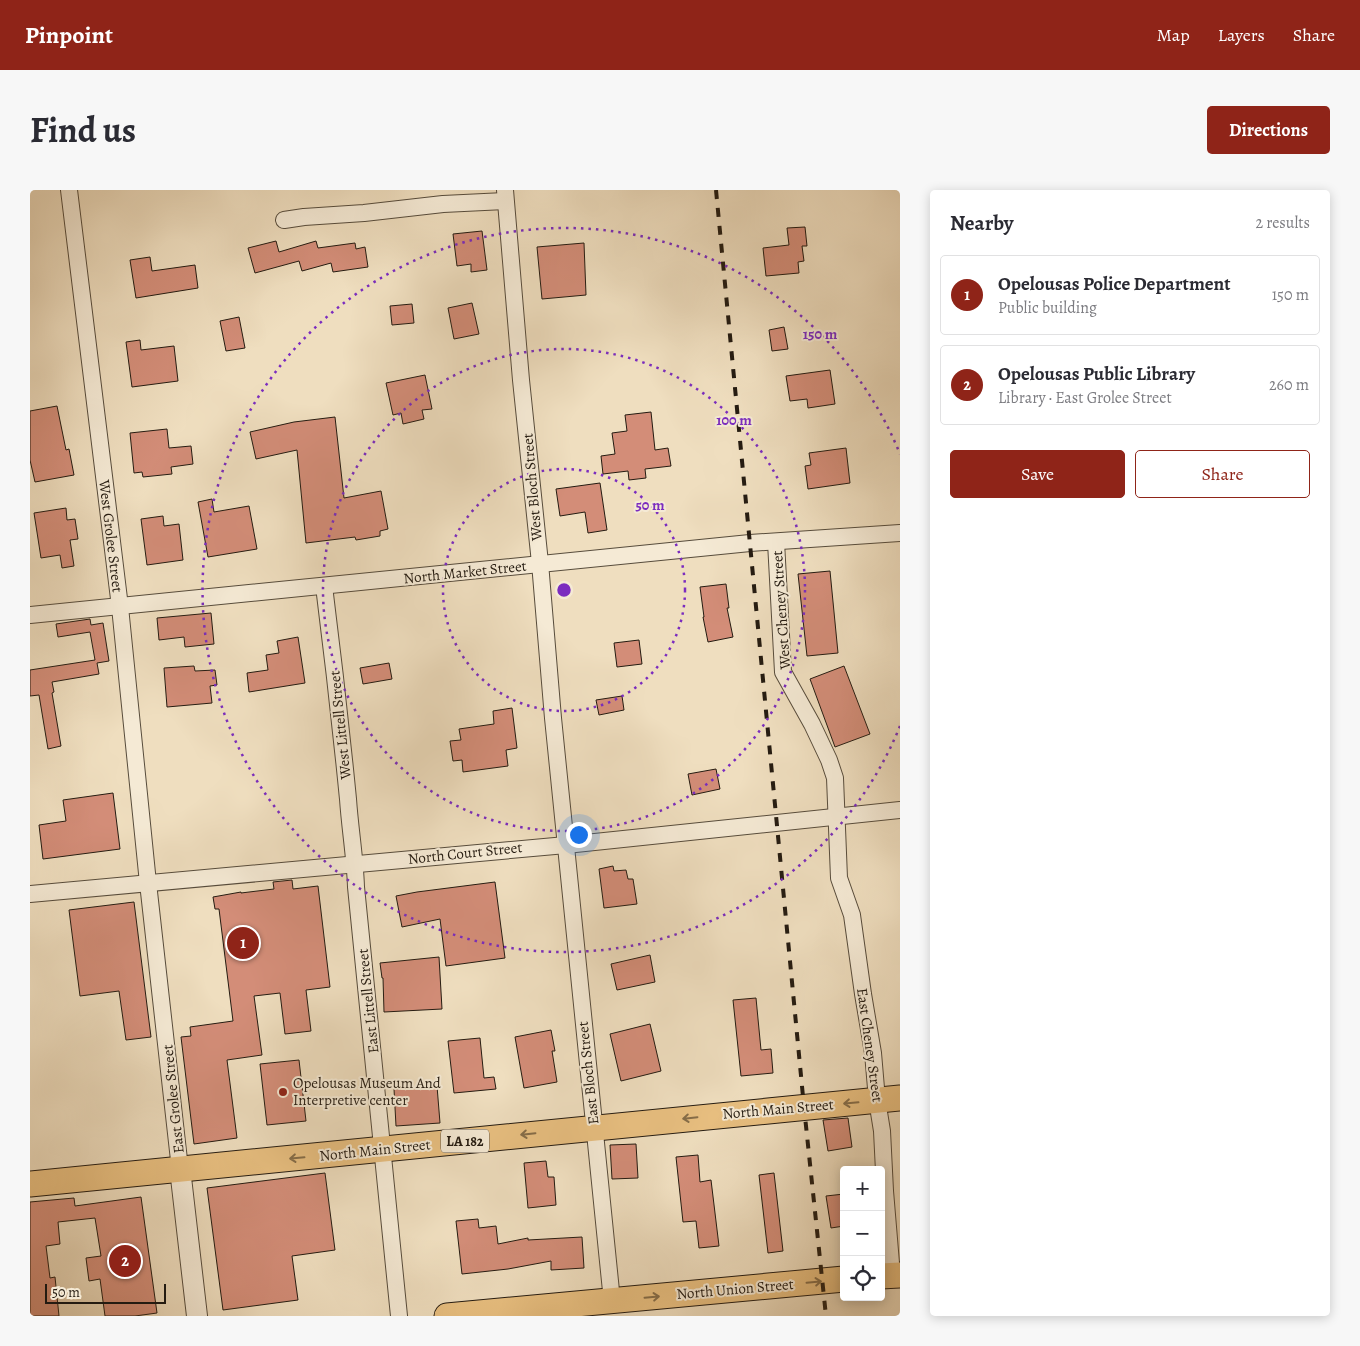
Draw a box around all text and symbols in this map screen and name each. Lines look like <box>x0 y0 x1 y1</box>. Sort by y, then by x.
text: Pinpoint <box>25 19 113 51</box>
text: Map <box>1157 23 1190 47</box>
text: Layers <box>1218 23 1265 47</box>
text: Share <box>1293 23 1335 47</box>
text: Find us <box>30 106 136 154</box>
button: Directions <box>1207 106 1330 154</box>
text: Nearby <box>950 209 1013 237</box>
text: 2 results <box>1255 212 1310 234</box>
text: Opelousas Police Department <box>998 271 1231 297</box>
text: 1 <box>964 284 970 306</box>
text: 150 m <box>1272 284 1309 306</box>
text: Public building <box>998 297 1097 319</box>
text: 150 m <box>803 324 838 344</box>
text: Opelousas Public Library <box>998 361 1195 387</box>
text: 2 <box>963 374 971 396</box>
text: 260 m <box>1269 374 1309 396</box>
text: Library · East Grolee Street <box>998 387 1172 409</box>
text: 100 m <box>716 410 752 430</box>
street label: West Bloch Street <box>517 432 547 543</box>
button: Save <box>950 450 1125 498</box>
button: Share <box>1135 450 1310 498</box>
street label: West Grolee Street <box>94 478 128 593</box>
text: 50 m <box>635 495 665 515</box>
street label: West Cheney Street <box>767 550 795 671</box>
street label: North Market Street <box>402 556 528 588</box>
centre of rings <box>555 581 573 599</box>
street label: West Littell Street <box>324 670 356 781</box>
your location <box>566 822 592 848</box>
street label: North Court Street <box>407 837 523 869</box>
pin: 1 <box>227 924 259 962</box>
street label: East Littell Street <box>353 948 383 1054</box>
street label: East Cheney Street <box>852 987 888 1103</box>
street label: East Bloch Street <box>573 1020 603 1126</box>
street label: East Grolee Street <box>157 1044 189 1154</box>
place label: Opelousas Museum And Interpretive center <box>293 1073 442 1110</box>
marker: Opelousas Museum And Interpretive center <box>277 1086 289 1098</box>
street label: North Main Street <box>722 1094 834 1124</box>
one-way arrow <box>844 1098 860 1107</box>
one-way arrow <box>682 1113 698 1123</box>
road number: LA 182 <box>441 1129 489 1152</box>
one-way arrow <box>520 1129 536 1139</box>
street label: North Main Street <box>319 1134 432 1166</box>
one-way arrow <box>289 1153 305 1163</box>
map controls <box>840 1166 885 1301</box>
button: + <box>840 1166 885 1211</box>
button: − <box>840 1211 885 1256</box>
pin: 2 <box>109 1242 141 1280</box>
button: locate <box>840 1256 885 1301</box>
street label: North Union Street <box>676 1274 794 1304</box>
one-way arrow <box>806 1277 822 1287</box>
scale bar <box>45 1281 166 1304</box>
text: 50 m <box>52 1283 80 1302</box>
one-way arrow <box>644 1292 660 1302</box>

